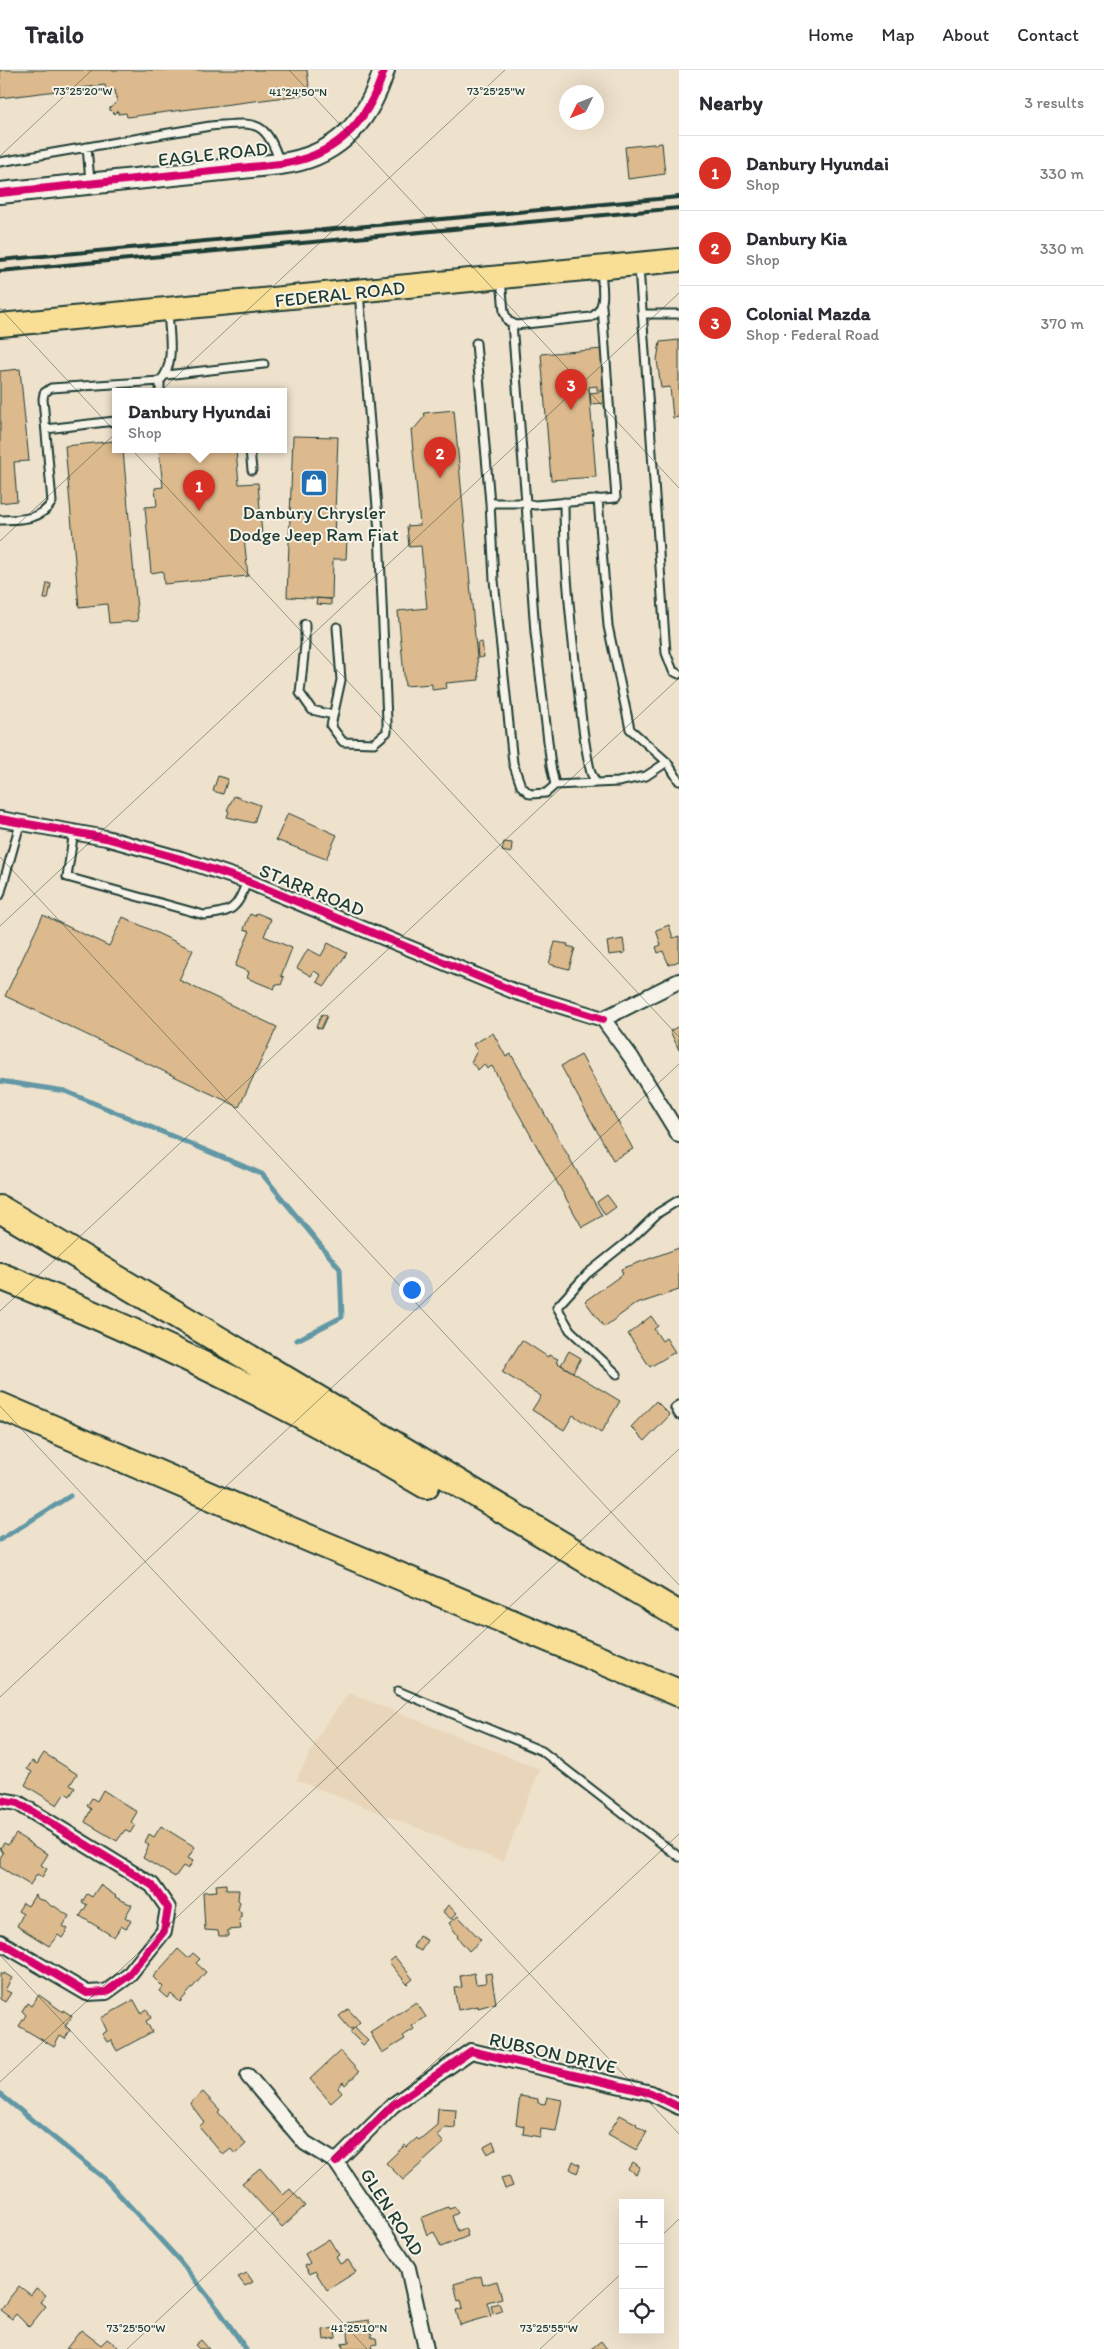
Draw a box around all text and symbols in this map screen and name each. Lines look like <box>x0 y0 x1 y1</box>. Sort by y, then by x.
text: Trailo <box>25 20 84 49</box>
text: Home <box>808 24 854 46</box>
text: Map <box>882 24 915 46</box>
text: About <box>943 24 989 46</box>
text: Contact <box>1017 24 1079 46</box>
text: 73°25'20"W <box>53 84 113 98</box>
text: 73°25'25"W <box>467 84 525 98</box>
text: 41°24'50"N <box>269 85 327 99</box>
north arrow <box>559 85 604 130</box>
text: Nearby <box>699 90 763 115</box>
text: 3 results <box>1024 93 1084 112</box>
street label: EAGLE ROAD <box>157 137 269 171</box>
text: Danbury Hyundai <box>746 152 889 175</box>
text: 1 <box>711 164 719 183</box>
text: 330 m <box>1040 164 1084 183</box>
text: Shop <box>746 175 780 194</box>
text: Danbury Kia <box>746 227 847 250</box>
text: 2 <box>711 239 719 258</box>
text: 330 m <box>1040 239 1084 258</box>
text: Shop <box>746 250 780 269</box>
street label: FEDERAL ROAD <box>274 276 406 312</box>
text: Colonial Mazda <box>746 302 871 325</box>
text: 3 <box>711 314 719 333</box>
text: 370 m <box>1040 314 1084 333</box>
text: Shop · Federal Road <box>746 325 879 344</box>
pin: 3 <box>555 369 587 410</box>
popup <box>112 388 287 453</box>
text: Danbury Hyundai <box>128 400 271 423</box>
text: Shop <box>128 423 162 442</box>
pin: 2 <box>424 437 456 478</box>
shop icon: Danbury Chrysler Dodge Jeep Ram Fiat <box>299 468 329 498</box>
pin: 1 <box>183 470 215 511</box>
place label: Danbury Chrysler Dodge Jeep Ram Fiat <box>229 501 399 546</box>
street label: STARR ROAD <box>256 859 368 921</box>
your location <box>399 1277 425 1303</box>
street label: RUBSON DRIVE <box>487 2027 619 2079</box>
street label: GLEN ROAD <box>355 2164 429 2260</box>
map controls <box>619 2199 664 2334</box>
button: + <box>619 2199 664 2244</box>
button: − <box>619 2244 664 2289</box>
button: locate <box>619 2289 664 2334</box>
text: 73°25'50"W <box>106 2321 166 2335</box>
text: 41°25'10"N <box>331 2321 387 2335</box>
text: 73°25'55"W <box>520 2321 578 2335</box>

